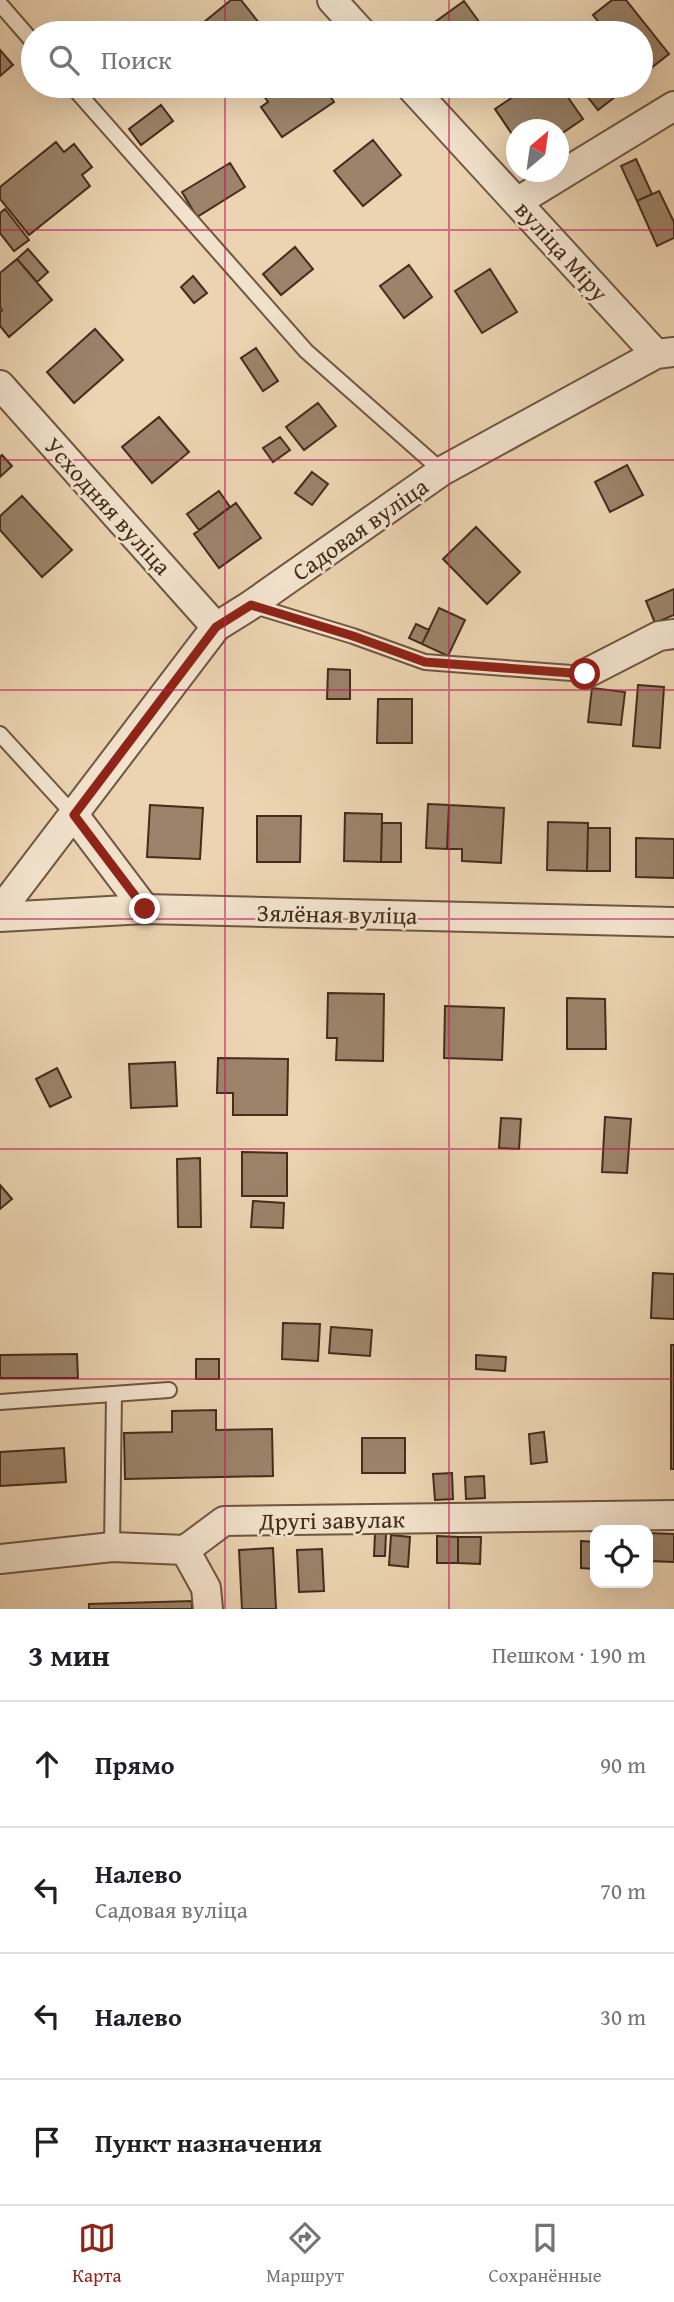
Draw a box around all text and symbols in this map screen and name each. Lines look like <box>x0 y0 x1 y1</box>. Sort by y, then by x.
search box <box>21 21 653 98</box>
text: Поиск <box>101 40 172 79</box>
icon: search <box>45 41 83 79</box>
north arrow <box>506 119 569 182</box>
street label: вуліца Міру <box>507 193 617 309</box>
street label: Усходняя вуліца <box>36 429 180 583</box>
street label: Садовая вуліца <box>285 469 436 589</box>
route start <box>569 658 600 689</box>
route end <box>129 893 160 924</box>
street label: Зялёная вуліца <box>256 895 418 933</box>
street label: Другі завулак <box>258 1501 406 1539</box>
map controls <box>590 1525 653 1588</box>
button: locate <box>590 1525 653 1588</box>
text: 3 мин <box>28 1633 110 1677</box>
text: Пешком · 190 m <box>492 1638 646 1671</box>
icon: ahead <box>28 1745 66 1783</box>
text: Прямо <box>95 1745 175 1784</box>
text: 90 m <box>600 1748 646 1781</box>
text: Налево <box>95 1854 182 1893</box>
icon: left <box>28 1871 66 1909</box>
text: 70 m <box>600 1874 646 1907</box>
text: Садовая вуліца <box>95 1893 248 1926</box>
icon: left <box>28 1997 66 2035</box>
text: Налево <box>95 1997 182 2036</box>
text: 30 m <box>600 2000 646 2033</box>
icon: arrive <box>28 2123 66 2161</box>
text: Пункт назначения <box>95 2123 322 2162</box>
tab: Карта <box>72 2219 122 2289</box>
tab: Маршрут <box>266 2219 344 2289</box>
tab: Сохранённые <box>488 2219 602 2289</box>

